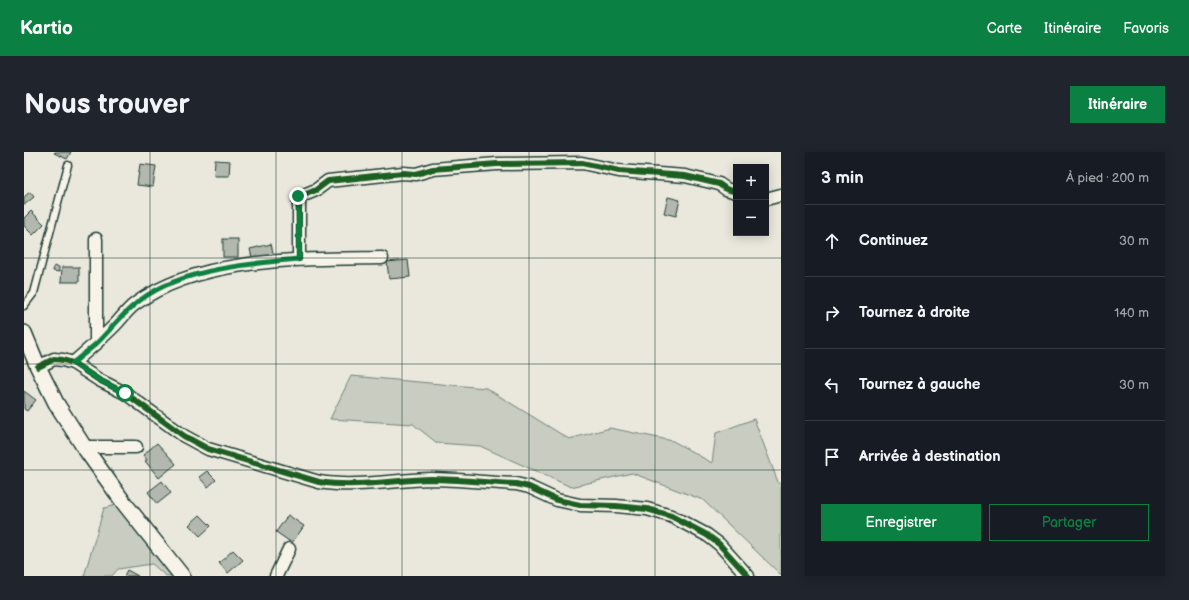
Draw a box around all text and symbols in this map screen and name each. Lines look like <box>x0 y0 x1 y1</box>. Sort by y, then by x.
text: Kartio <box>20 17 73 40</box>
text: Carte <box>987 20 1022 37</box>
text: Itinéraire <box>1044 20 1101 37</box>
text: Favoris <box>1123 20 1169 37</box>
button: Itinéraire <box>1070 86 1165 123</box>
text: Nous trouver <box>24 88 190 121</box>
map controls <box>733 164 769 236</box>
button: + <box>733 164 769 200</box>
text: 3 min <box>821 168 864 188</box>
text: À pied · 200 m <box>1066 170 1149 186</box>
route end <box>289 187 307 205</box>
button: − <box>733 200 769 236</box>
icon: ahead <box>821 230 843 252</box>
text: Continuez <box>859 231 928 250</box>
text: 30 m <box>1119 233 1149 249</box>
icon: right <box>821 302 843 324</box>
text: Tournez à droite <box>859 303 970 322</box>
text: 140 m <box>1114 305 1149 321</box>
icon: left <box>821 374 843 396</box>
text: Tournez à gauche <box>859 375 980 394</box>
text: 30 m <box>1119 377 1149 393</box>
route start <box>116 384 134 402</box>
icon: arrive <box>821 446 843 468</box>
text: Arrivée à destination <box>859 447 1001 466</box>
button: Enregistrer <box>821 504 981 541</box>
button: Partager <box>989 504 1149 541</box>

